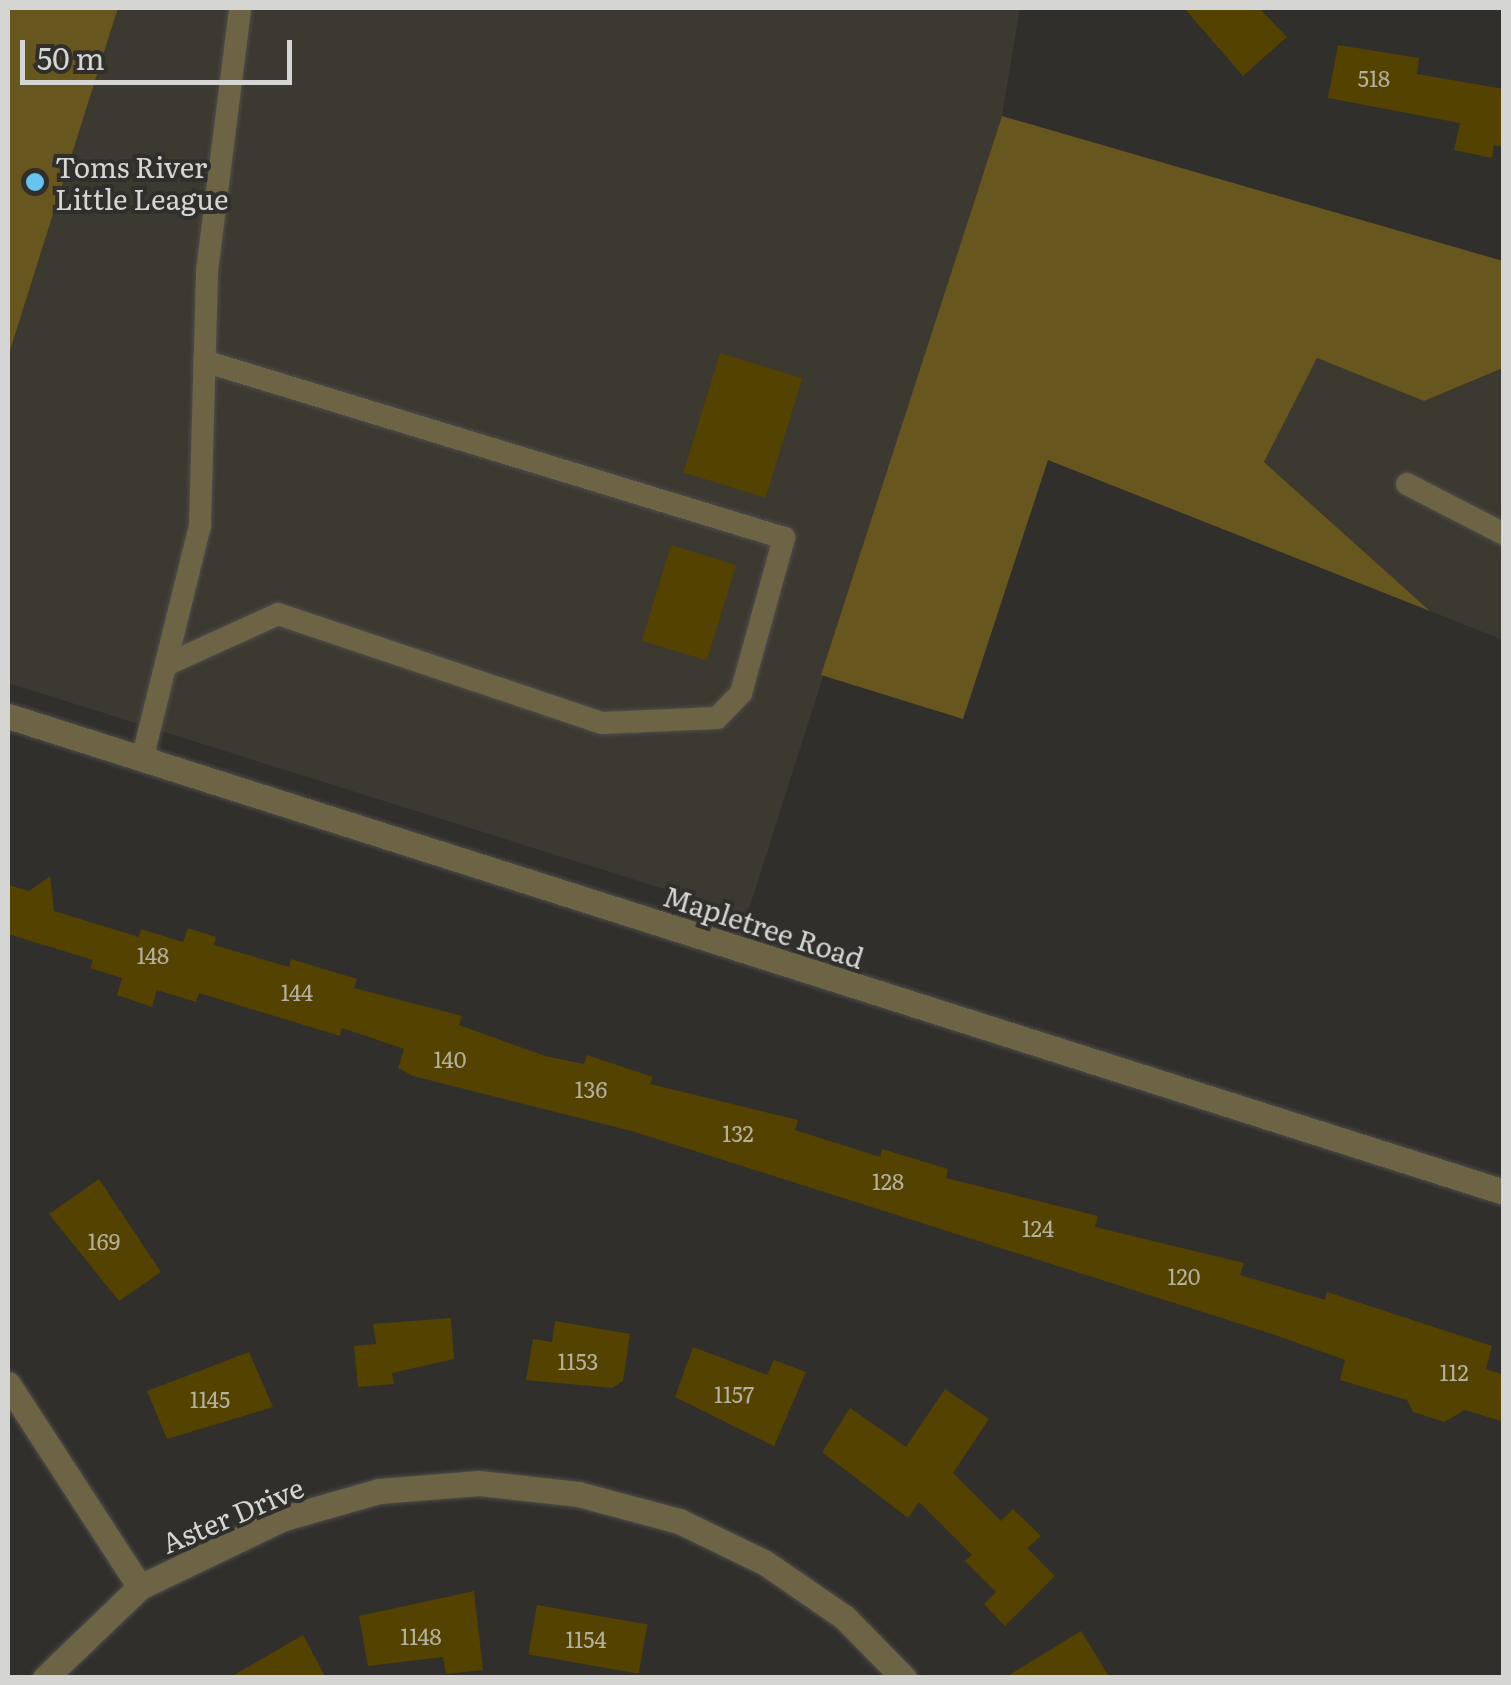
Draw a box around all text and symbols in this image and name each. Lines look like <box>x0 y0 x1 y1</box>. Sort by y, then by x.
scale bar <box>25 20 298 82</box>
text: 50 m <box>37 35 105 79</box>
house number: 518 <box>1358 65 1390 91</box>
place label: Toms River Little League <box>55 149 229 215</box>
marker: Toms River Little League <box>24 171 46 193</box>
street label: Mapletree Road <box>660 878 868 974</box>
house number: 148 <box>137 942 169 968</box>
house number: 144 <box>281 979 313 1005</box>
house number: 140 <box>434 1046 466 1072</box>
house number: 136 <box>575 1076 607 1102</box>
house number: 132 <box>722 1120 754 1146</box>
house number: 128 <box>872 1168 904 1194</box>
house number: 124 <box>1022 1215 1054 1241</box>
house number: 169 <box>88 1228 120 1254</box>
house number: 120 <box>1168 1263 1200 1289</box>
house number: 1153 <box>557 1348 599 1374</box>
house number: 112 <box>1439 1359 1469 1385</box>
house number: 1157 <box>714 1381 754 1407</box>
house number: 1145 <box>190 1386 230 1412</box>
street label: Aster Drive <box>156 1469 308 1559</box>
house number: 1148 <box>400 1623 442 1649</box>
house number: 1154 <box>565 1626 607 1652</box>

